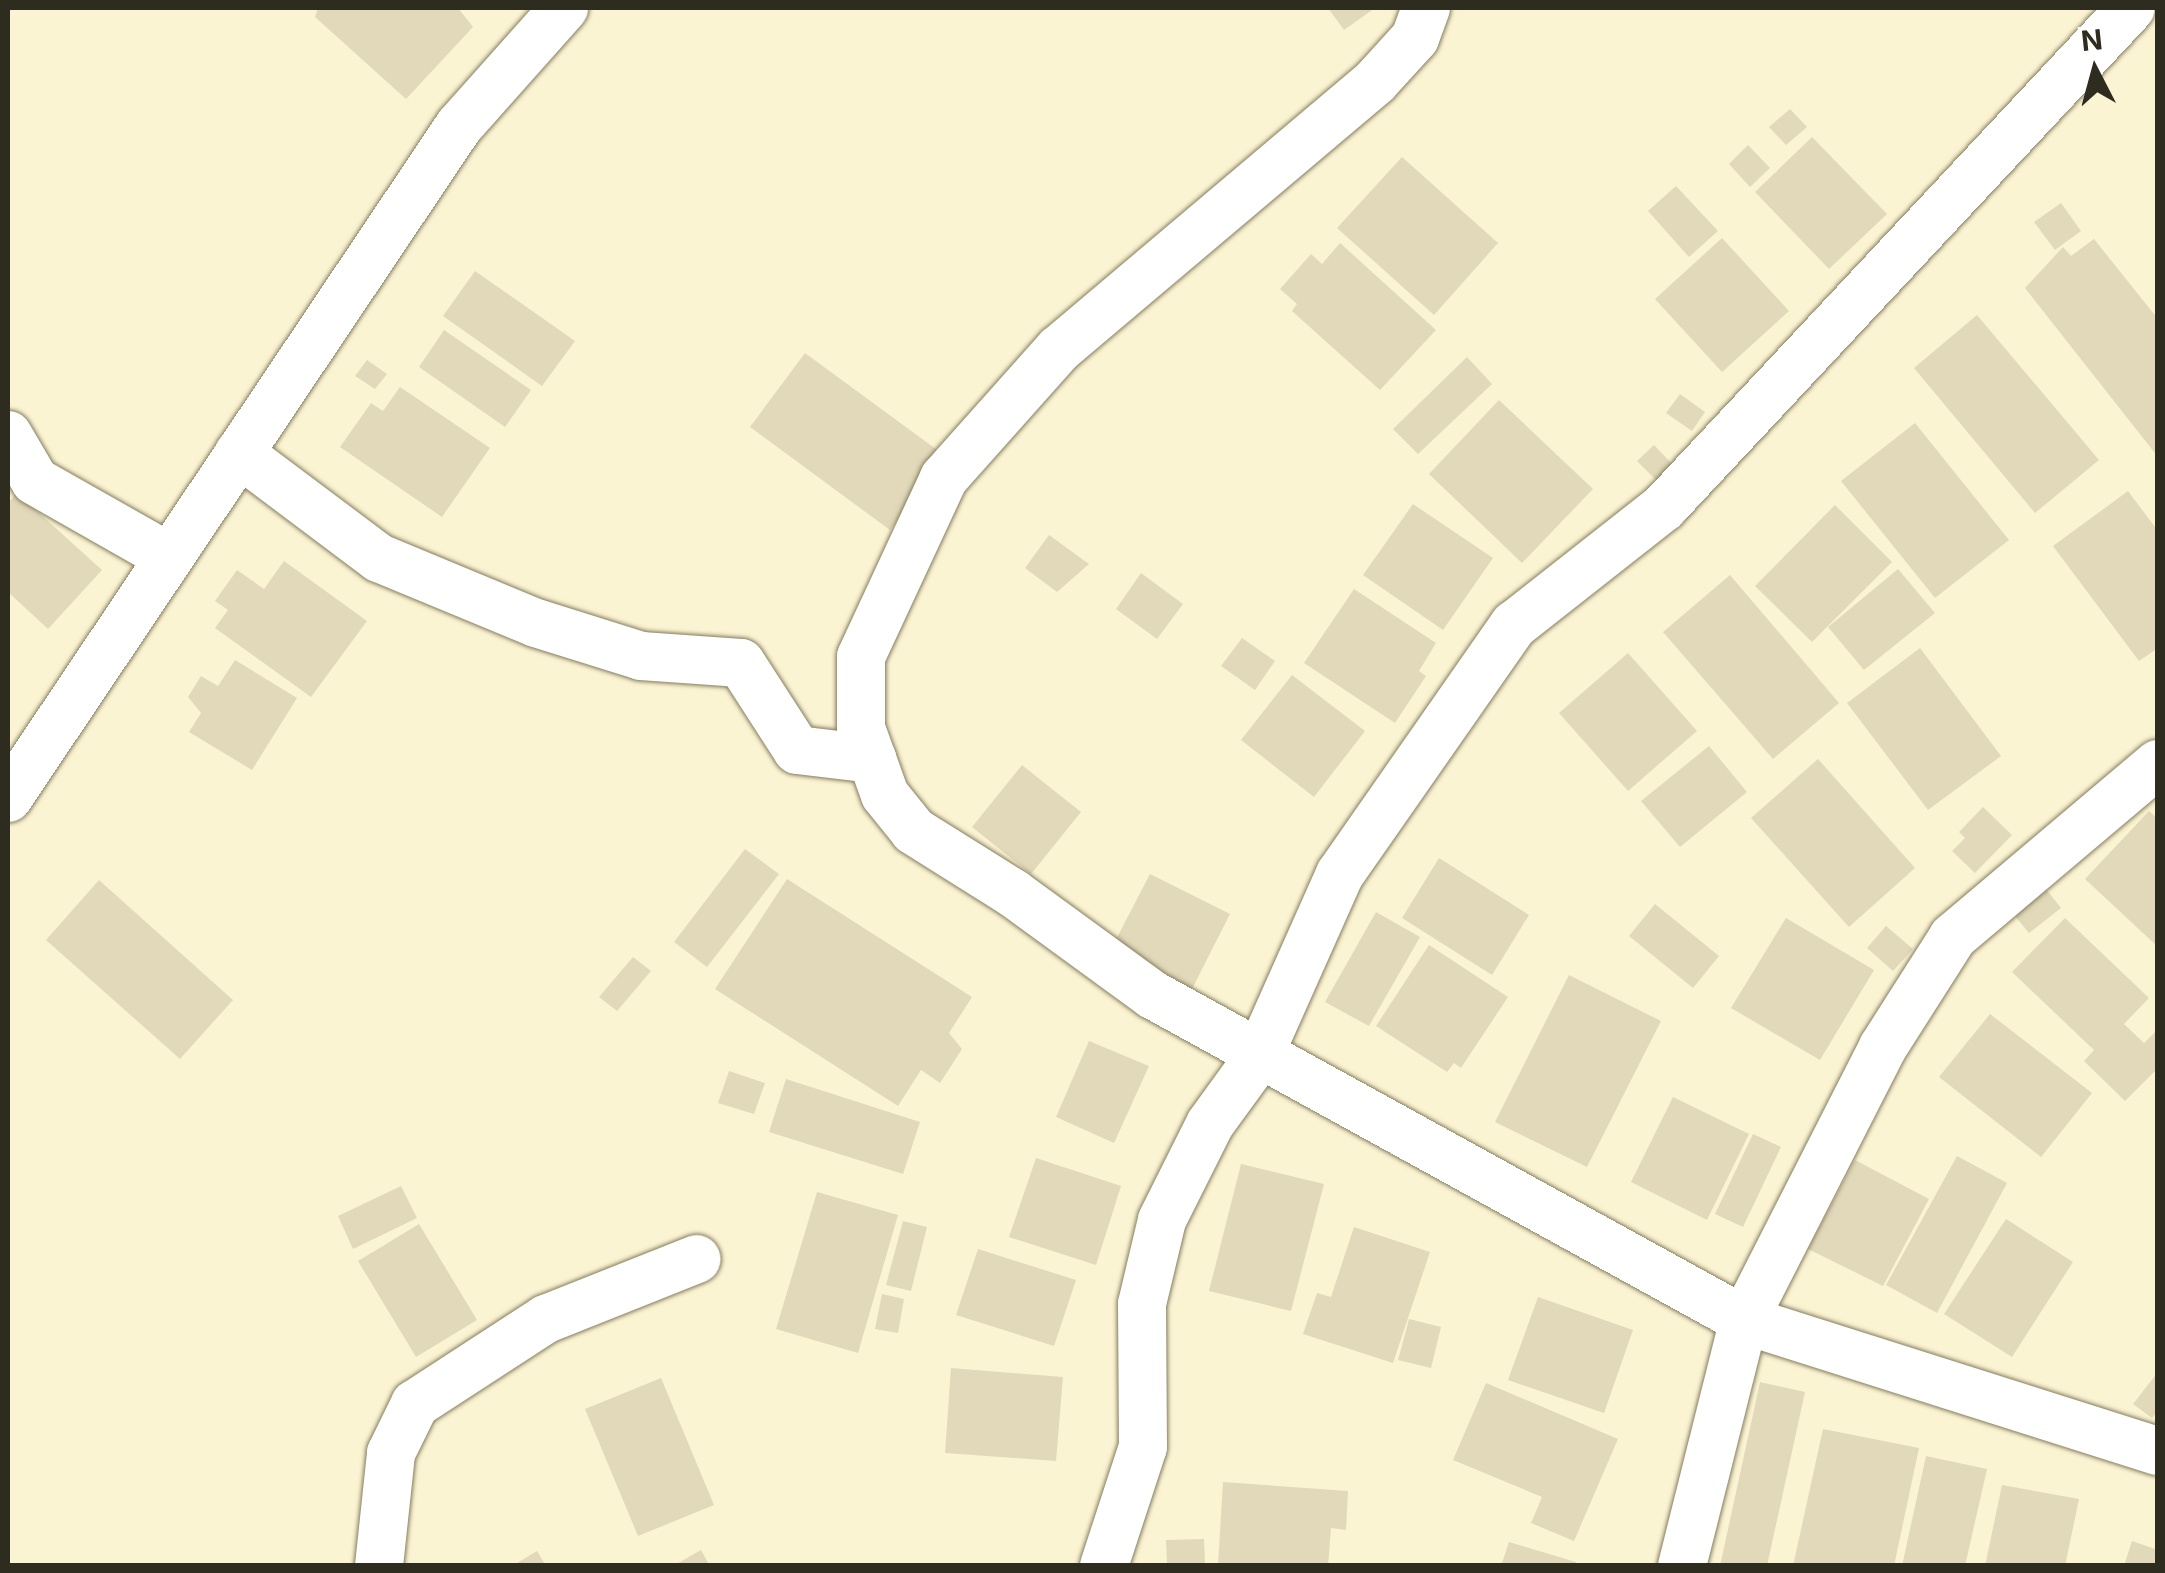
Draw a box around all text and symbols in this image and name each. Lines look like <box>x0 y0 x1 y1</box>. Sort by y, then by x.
north arrow <box>2045 20 2145 120</box>
text: N <box>2079 22 2104 58</box>

